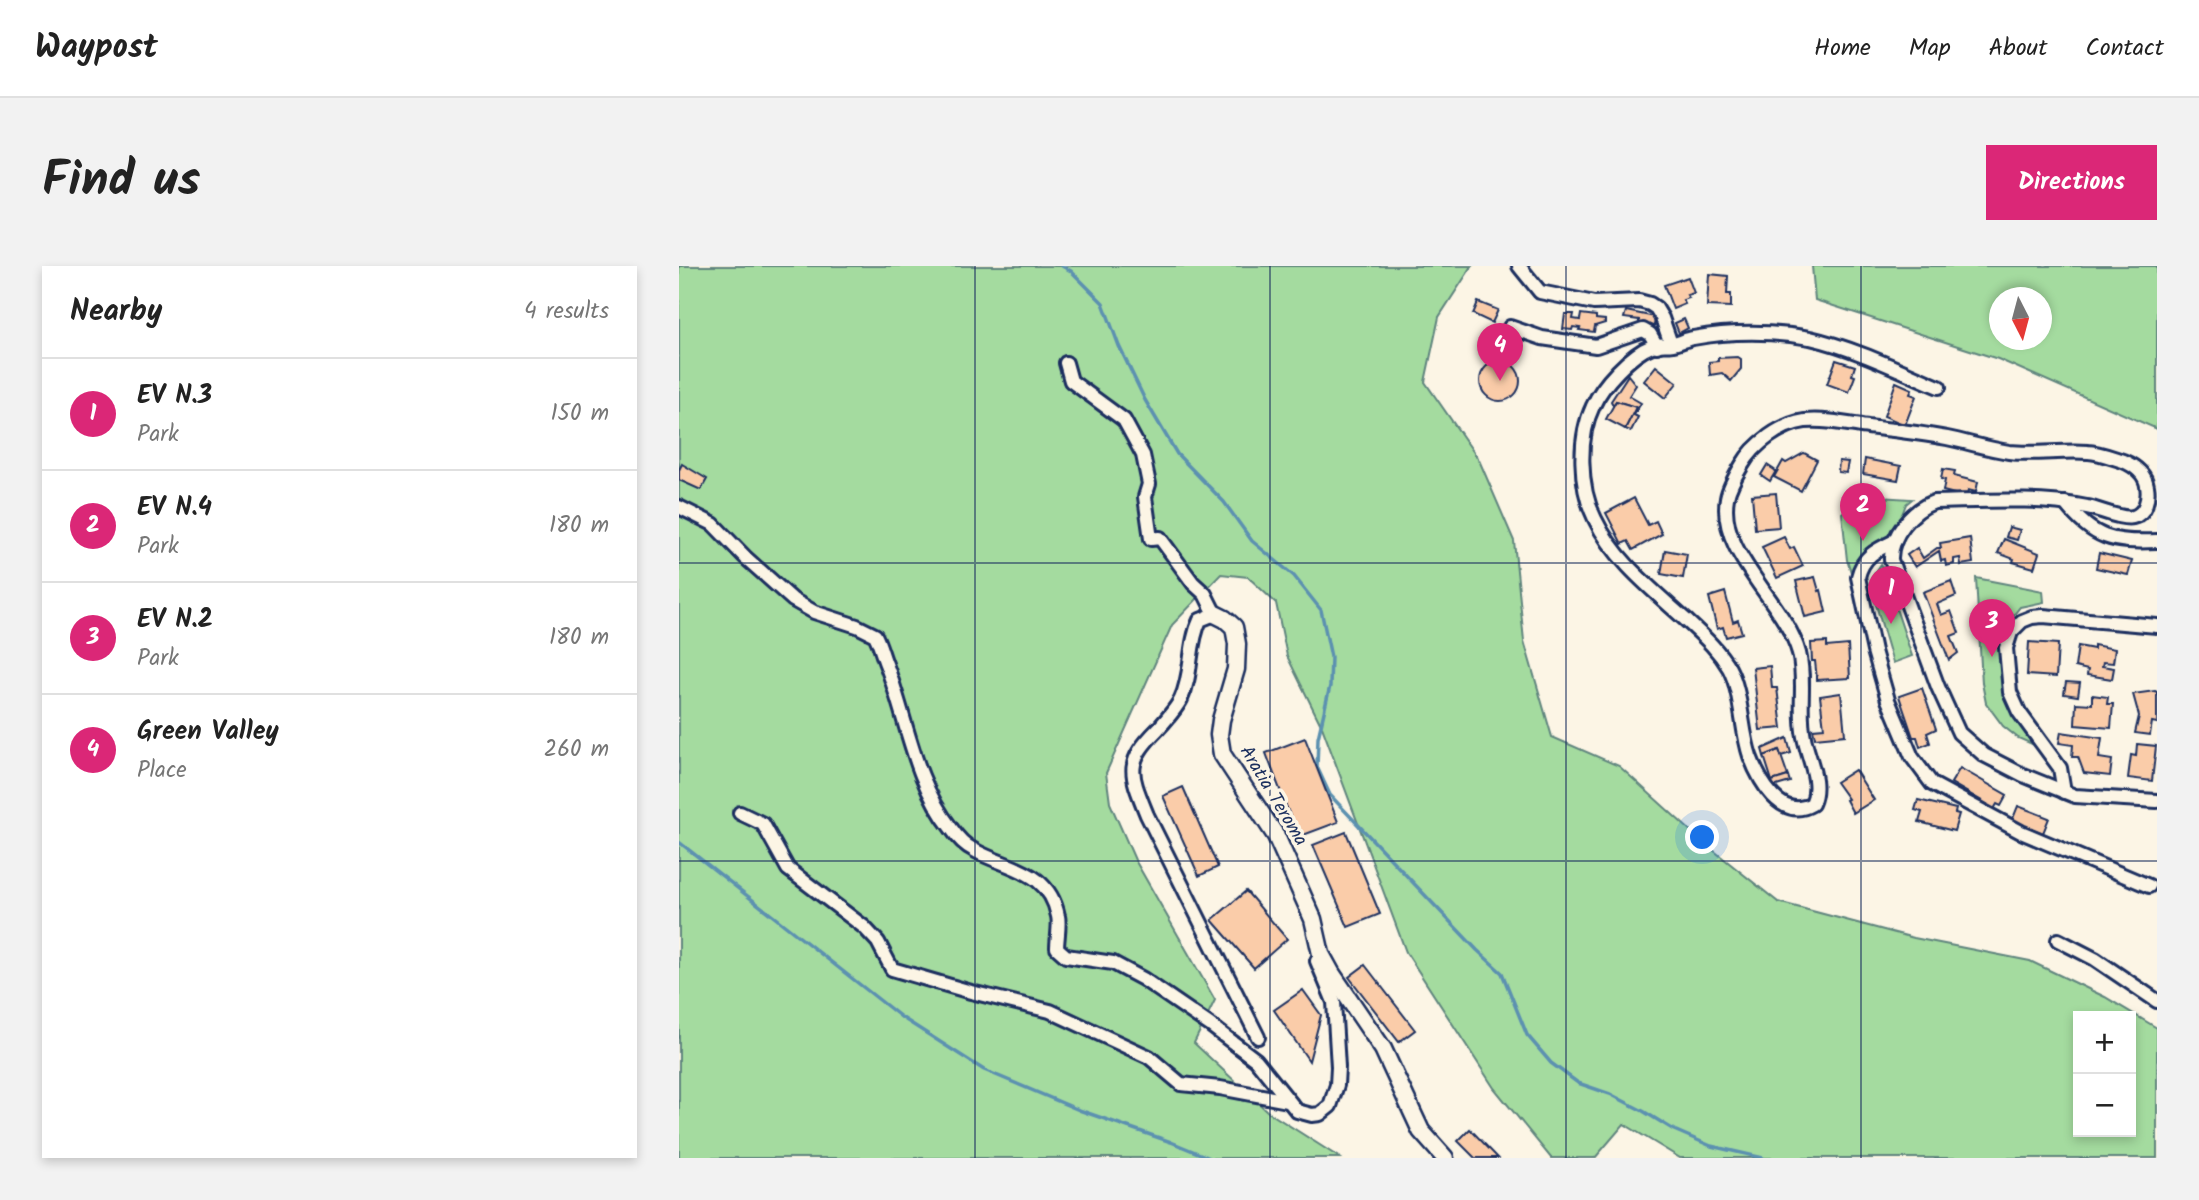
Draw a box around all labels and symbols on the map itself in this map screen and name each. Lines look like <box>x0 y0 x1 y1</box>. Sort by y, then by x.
north arrow <box>1989 287 2052 350</box>
pin: 4 <box>1477 323 1523 381</box>
pin: 2 <box>1840 483 1886 541</box>
pin: 1 <box>1868 566 1914 624</box>
pin: 3 <box>1969 599 2015 657</box>
street label: Aratia Teroma <box>1231 740 1315 852</box>
your location <box>1685 820 1719 854</box>

